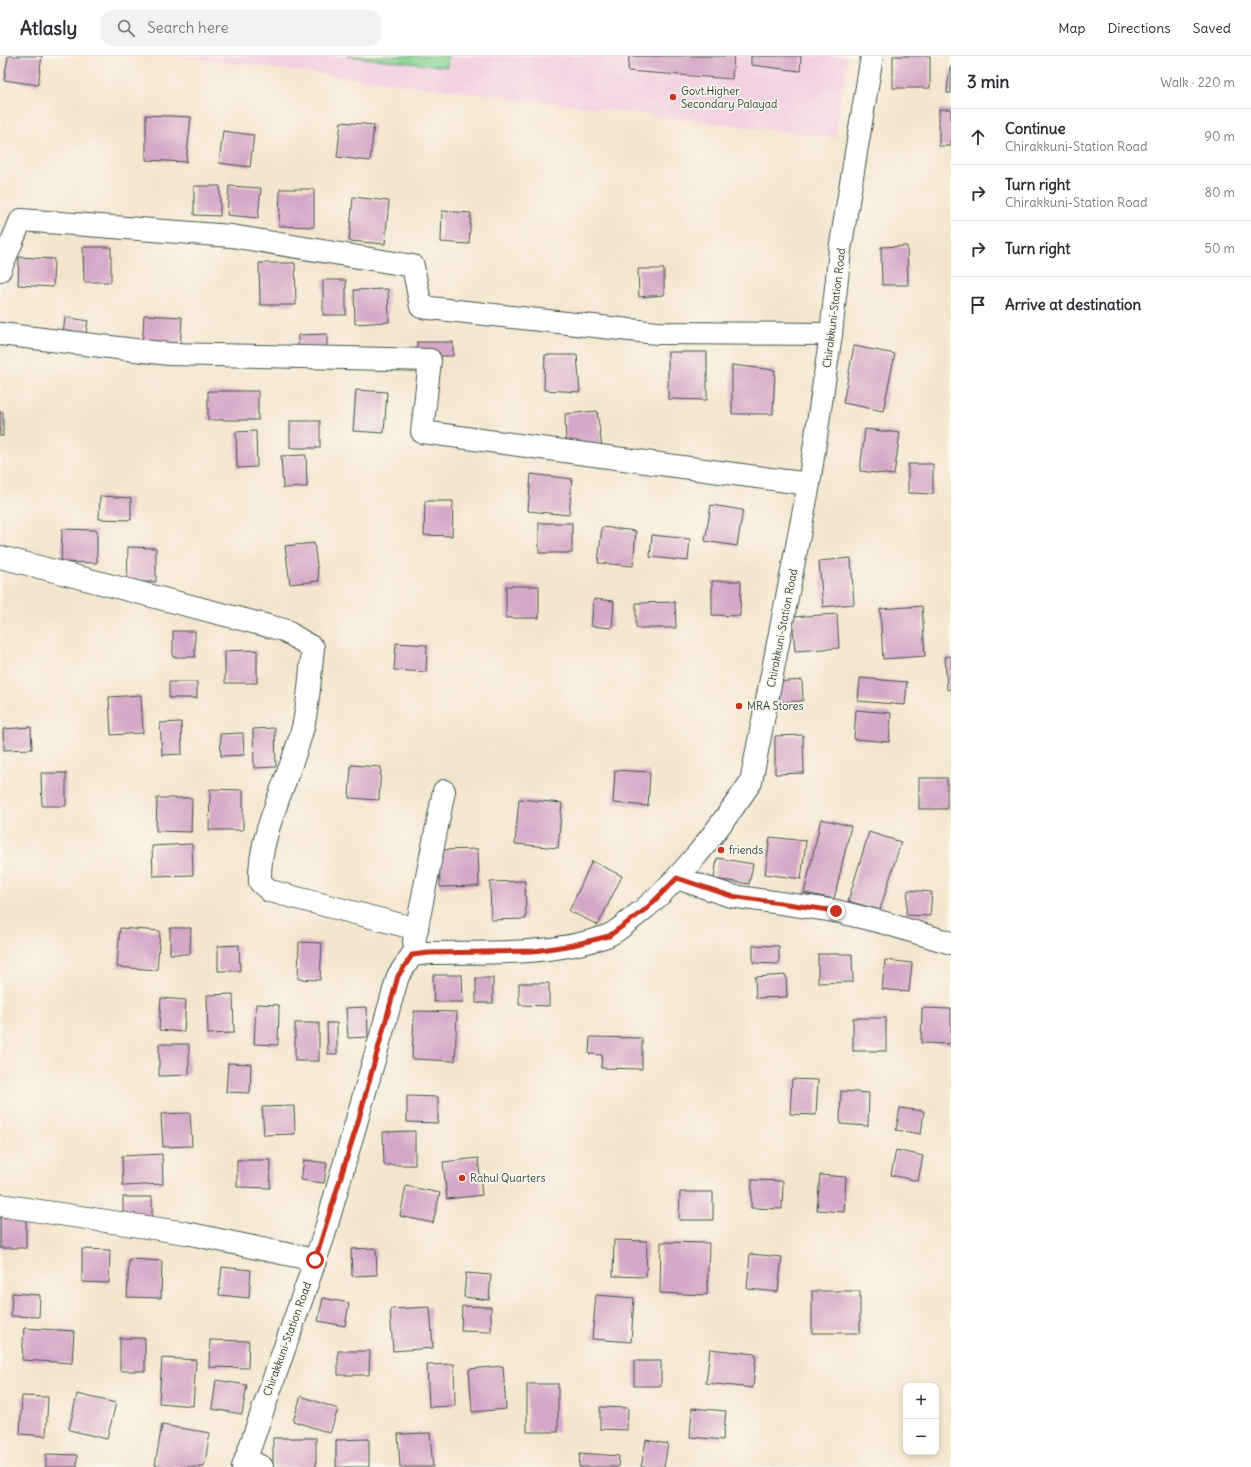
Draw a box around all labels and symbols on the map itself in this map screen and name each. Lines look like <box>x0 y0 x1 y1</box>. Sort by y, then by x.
place label: Govt.Higher Secondary Palayad <box>681 84 778 111</box>
marker: Govt.Higher Secondary Palayad <box>668 92 678 102</box>
street label: Chirakkuni-Station Road <box>820 247 848 369</box>
street label: Chirakkuni-Station Road <box>764 567 800 689</box>
place label: MRA Stores <box>747 699 804 713</box>
marker: MRA Stores <box>734 701 744 711</box>
place label: friends <box>729 843 763 857</box>
marker: friends <box>716 845 726 855</box>
route end <box>827 902 845 920</box>
place label: Rahul Quarters <box>470 1171 545 1185</box>
marker: Rahul Quarters <box>457 1173 467 1183</box>
route start <box>306 1251 324 1269</box>
street label: Chirakkuni-Station Road <box>260 1279 314 1398</box>

